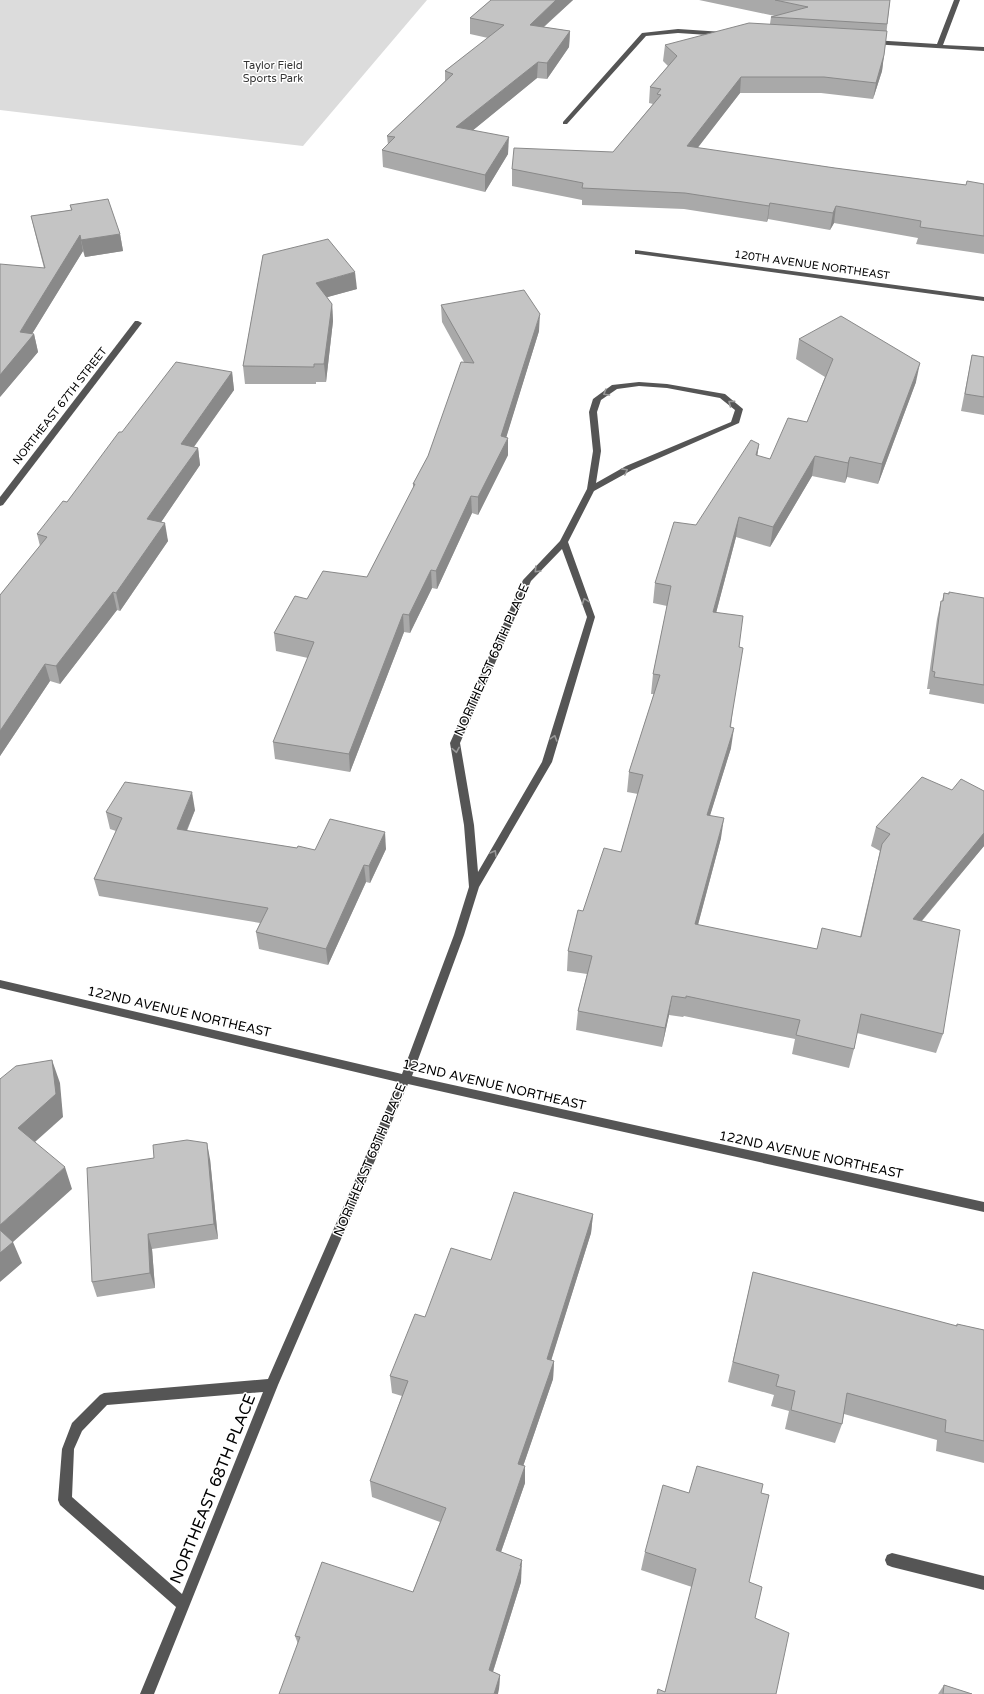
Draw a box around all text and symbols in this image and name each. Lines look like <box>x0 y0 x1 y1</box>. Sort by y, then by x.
park label: Taylor Field Sports Park <box>243 59 303 85</box>
street label: 120TH AVENUE NORTHEAST <box>733 248 891 282</box>
street label: NORTHEAST 67TH STREET <box>10 345 110 467</box>
one-way arrow <box>603 388 610 395</box>
one-way arrow <box>729 401 736 408</box>
one-way arrow <box>621 468 629 475</box>
one-way arrow <box>534 565 542 573</box>
street label: NORTHEAST 68TH PLACE <box>451 581 533 739</box>
one-way arrow <box>582 597 590 604</box>
one-way arrow <box>549 735 558 742</box>
one-way arrow <box>452 747 460 753</box>
one-way arrow <box>489 850 496 857</box>
street label: 122ND AVENUE NORTHEAST <box>86 983 272 1041</box>
street label: 122ND AVENUE NORTHEAST <box>401 1056 587 1114</box>
street label: NORTHEAST 68TH PLACE <box>330 1081 410 1239</box>
street label: 122ND AVENUE NORTHEAST <box>717 1128 905 1182</box>
street label: NORTHEAST 68TH PLACE <box>166 1391 260 1587</box>

